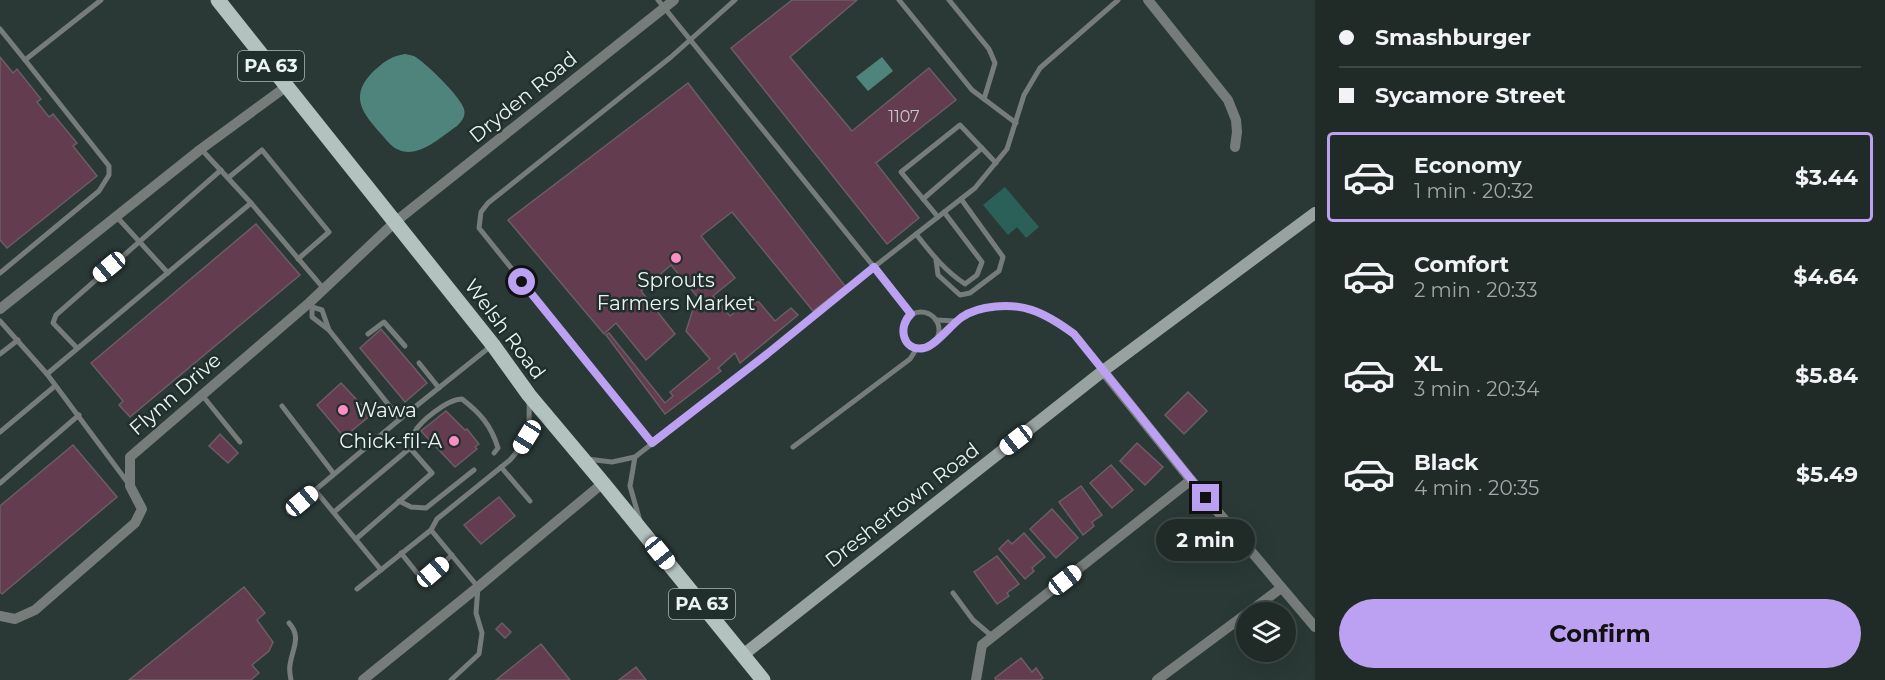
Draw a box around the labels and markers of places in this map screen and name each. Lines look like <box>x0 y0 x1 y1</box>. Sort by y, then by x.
marker: Sprouts Farmers Market <box>669 251 683 265</box>
place label: Sprouts Farmers Market <box>597 268 755 315</box>
place label: Wawa <box>355 398 417 422</box>
marker: Wawa <box>336 403 350 417</box>
place label: Chick-fil-A <box>339 429 443 453</box>
marker: Chick-fil-A <box>447 434 461 448</box>

